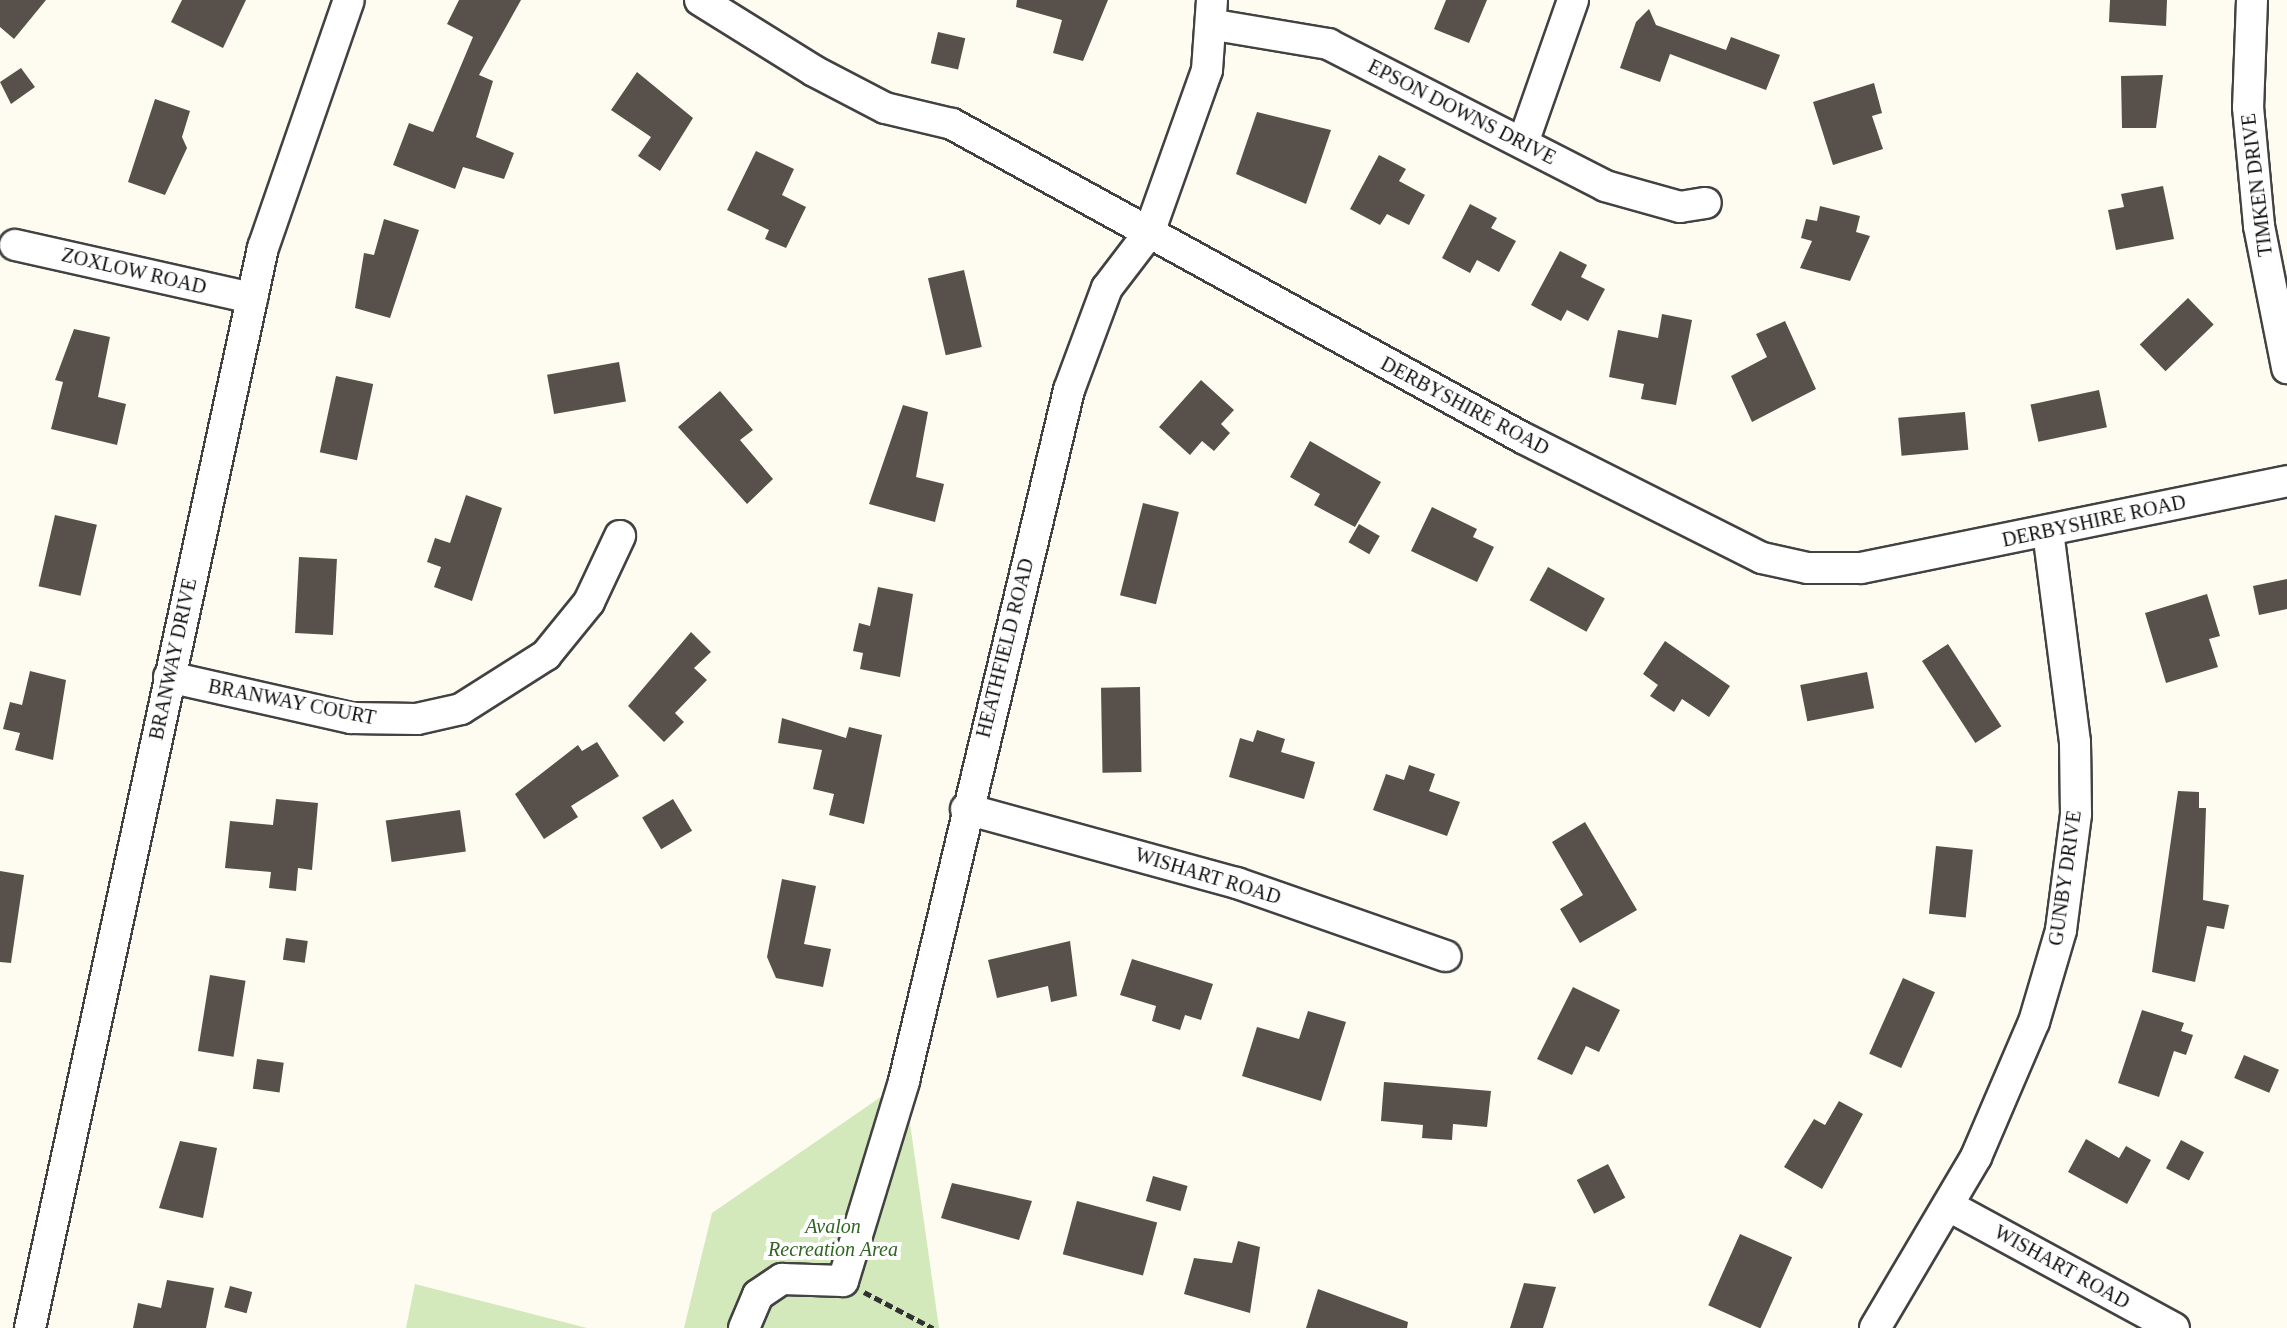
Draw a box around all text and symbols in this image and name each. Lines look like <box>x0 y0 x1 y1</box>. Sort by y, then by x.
street label: EPSON DOWNS DRIVE <box>1364 54 1560 170</box>
street label: TIMKEN DRIVE <box>2236 112 2278 258</box>
street label: ZOXLOW ROAD <box>59 243 209 299</box>
street label: DERBYSHIRE ROAD <box>1377 351 1553 461</box>
street label: DERBYSHIRE ROAD <box>2000 490 2188 552</box>
street label: HEATHFIELD ROAD <box>971 556 1039 740</box>
street label: BRANWAY DRIVE <box>144 576 202 742</box>
street label: BRANWAY COURT <box>206 674 378 730</box>
street label: GUNBY DRIVE <box>2044 808 2086 948</box>
street label: WISHART ROAD <box>1132 842 1284 910</box>
park label: Avalon Recreation Area <box>768 1215 898 1262</box>
street label: WISHART ROAD <box>1990 1220 2134 1314</box>

